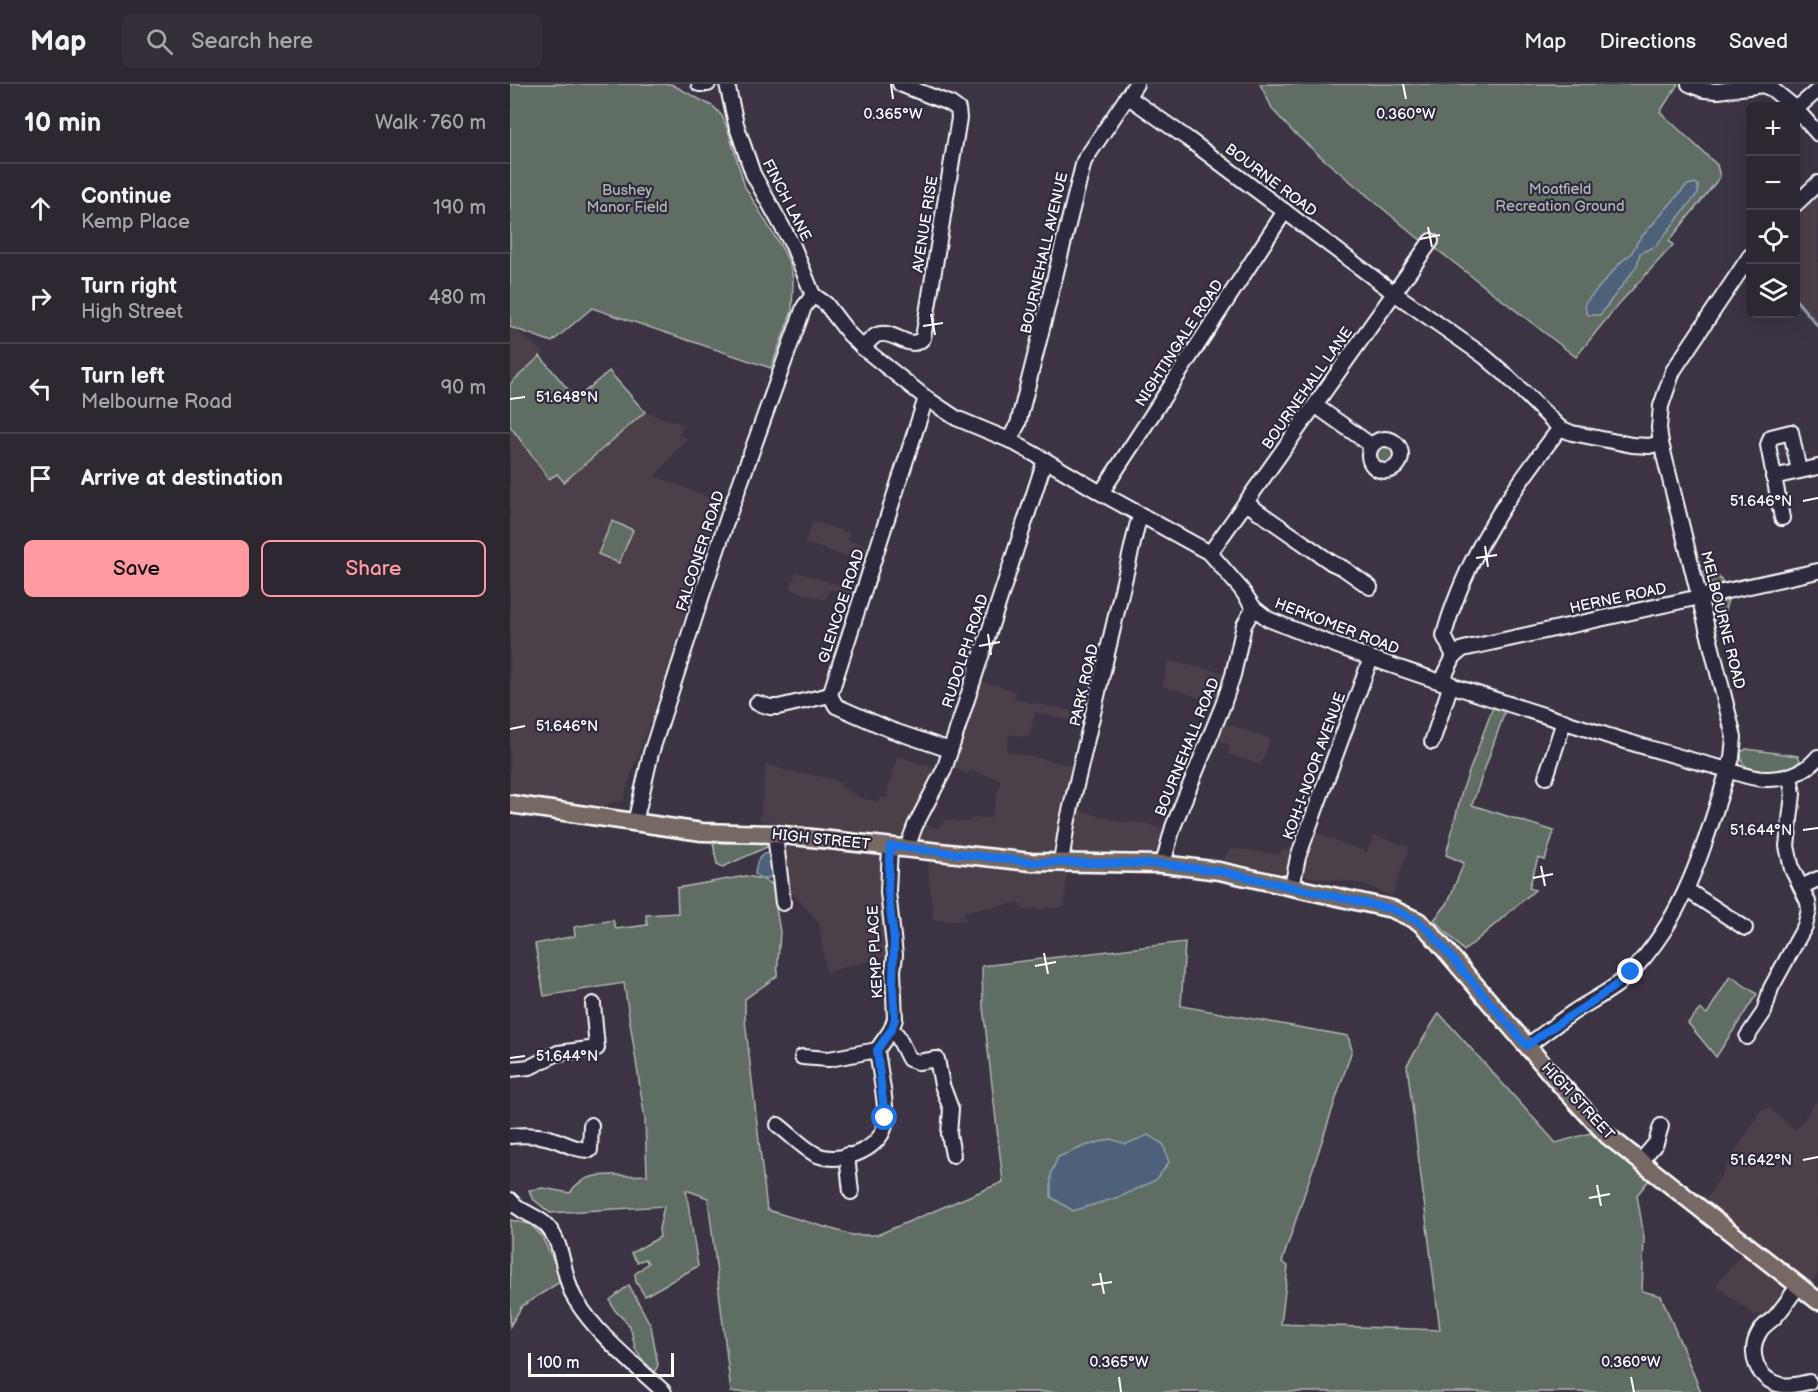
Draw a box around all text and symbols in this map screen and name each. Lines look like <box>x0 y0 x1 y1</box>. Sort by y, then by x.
search box <box>122 14 542 68</box>
text: Map <box>30 25 86 58</box>
icon: search <box>143 25 176 58</box>
text: Search here <box>191 28 313 55</box>
text: Map <box>1524 29 1567 54</box>
text: Directions <box>1600 29 1696 54</box>
text: Saved <box>1729 29 1788 54</box>
map controls <box>1746 102 1800 318</box>
button: + <box>1746 102 1800 156</box>
text: 0.365°W <box>863 105 923 124</box>
text: 0.360°W <box>1376 105 1436 124</box>
text: 10 min <box>24 108 101 139</box>
text: Walk · 760 m <box>375 111 486 135</box>
street label: BOURNE ROAD <box>1221 140 1321 221</box>
street label: FINCH LANE <box>758 156 815 245</box>
button: − <box>1746 156 1800 210</box>
street label: BOURNEHALL AVENUE <box>1017 170 1072 336</box>
street label: AVENUE RISE <box>908 174 943 274</box>
park label: Moatfield Recreation Ground <box>1495 180 1625 216</box>
park label: Bushey Manor Field <box>586 181 668 217</box>
text: Continue <box>81 183 171 210</box>
icon: ahead <box>24 192 57 225</box>
text: 190 m <box>433 196 486 220</box>
text: Kemp Place <box>81 210 190 234</box>
button: locate <box>1746 210 1800 264</box>
button: layers <box>1746 264 1800 318</box>
text: Turn right <box>81 273 177 300</box>
street label: NIGHTINGALE ROAD <box>1131 276 1228 410</box>
icon: right <box>24 282 57 315</box>
text: 480 m <box>428 286 486 310</box>
text: High Street <box>81 300 183 324</box>
street label: BOURNEHALL LANE <box>1258 323 1357 453</box>
text: Turn left <box>81 363 165 390</box>
icon: left <box>24 372 57 405</box>
text: 90 m <box>441 376 486 400</box>
text: 51.648°N <box>536 388 598 407</box>
text: Melbourne Road <box>81 390 232 414</box>
icon: arrive <box>24 462 57 495</box>
text: Arrive at destination <box>81 465 283 492</box>
street label: FALCONER ROAD <box>672 489 729 614</box>
text: 51.646°N <box>1730 492 1792 511</box>
button: Save <box>24 540 249 597</box>
button: Share <box>261 540 486 597</box>
street label: GLENCOE ROAD <box>814 547 869 666</box>
street label: MELBOURNE ROAD <box>1696 549 1749 691</box>
street label: HERNE ROAD <box>1568 579 1668 618</box>
street label: RUDOLPH ROAD <box>938 592 993 711</box>
street label: HERKOMER ROAD <box>1272 594 1402 659</box>
street label: PARK ROAD <box>1066 642 1103 728</box>
street label: BOURNEHALL ROAD <box>1151 675 1224 819</box>
street label: KOH-I-NOOR AVENUE <box>1279 690 1350 842</box>
text: 51.646°N <box>536 717 598 736</box>
text: 51.644°N <box>1730 821 1792 840</box>
street label: HIGH STREET <box>771 825 871 854</box>
street label: KEMP PLACE <box>864 905 887 999</box>
route end <box>1617 958 1643 984</box>
text: 51.644°N <box>536 1047 598 1066</box>
street label: HIGH STREET <box>1537 1059 1618 1144</box>
route start <box>871 1104 897 1130</box>
text: 51.642°N <box>1730 1151 1792 1170</box>
scale bar <box>528 1350 674 1378</box>
text: 0.365°W <box>1089 1353 1149 1372</box>
text: 0.360°W <box>1601 1353 1661 1372</box>
text: 100 m <box>537 1354 580 1373</box>

